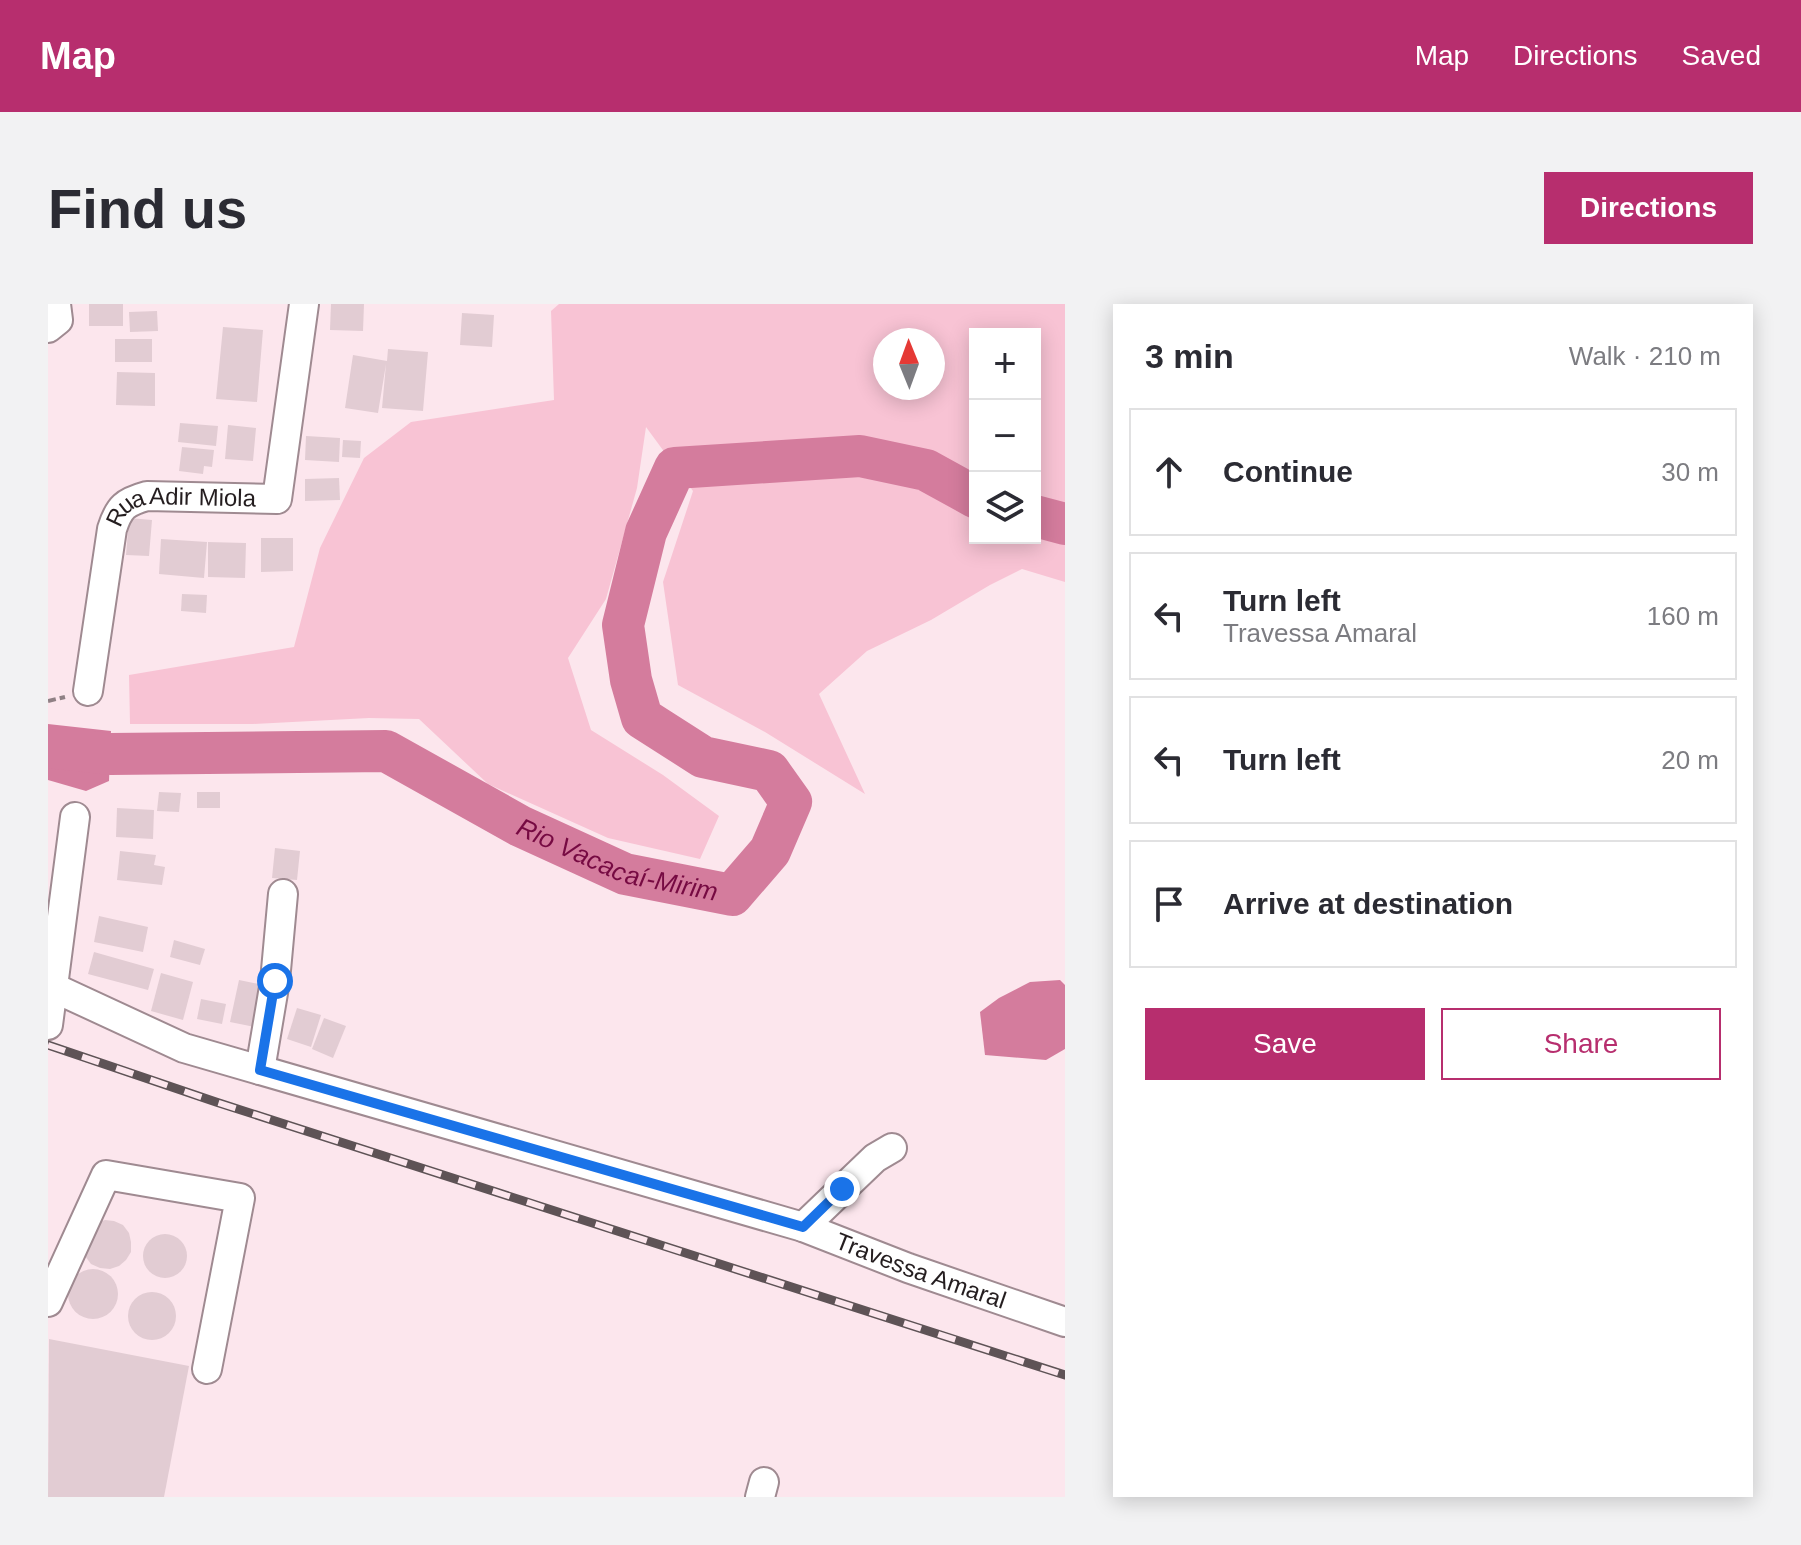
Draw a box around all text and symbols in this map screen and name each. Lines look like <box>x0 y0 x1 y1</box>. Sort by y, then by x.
text: Map <box>40 35 116 77</box>
text: Map <box>1415 40 1469 71</box>
text: Directions <box>1513 40 1638 71</box>
text: Saved <box>1682 40 1761 71</box>
button: Directions <box>1544 172 1753 244</box>
text: Find us <box>48 177 247 240</box>
north arrow <box>873 328 945 400</box>
map controls <box>969 328 1041 544</box>
button: + <box>969 328 1041 400</box>
text: 3 min <box>1145 337 1234 375</box>
text: Walk · 210 m <box>1569 341 1721 371</box>
button: − <box>969 400 1041 472</box>
icon: ahead <box>1147 450 1191 494</box>
text: Continue <box>1223 455 1353 488</box>
text: 30 m <box>1661 457 1719 487</box>
button: layers <box>969 472 1041 544</box>
street label: Rua Adir Miola <box>100 482 257 530</box>
text: Turn left <box>1223 584 1341 617</box>
icon: left <box>1147 594 1191 638</box>
text: 160 m <box>1647 601 1719 631</box>
text: Travessa Amaral <box>1223 618 1417 648</box>
icon: left <box>1147 738 1191 782</box>
text: Turn left <box>1223 743 1341 776</box>
text: 20 m <box>1661 745 1719 775</box>
water label: Rio Vacacaí-Mirim <box>512 812 720 907</box>
icon: arrive <box>1147 882 1191 926</box>
text: Arrive at destination <box>1223 887 1513 920</box>
route start <box>257 963 293 999</box>
button: Save <box>1145 1008 1425 1080</box>
button: Share <box>1441 1008 1721 1080</box>
route end <box>824 1171 860 1207</box>
street label: Travessa Amaral <box>832 1227 1010 1314</box>

